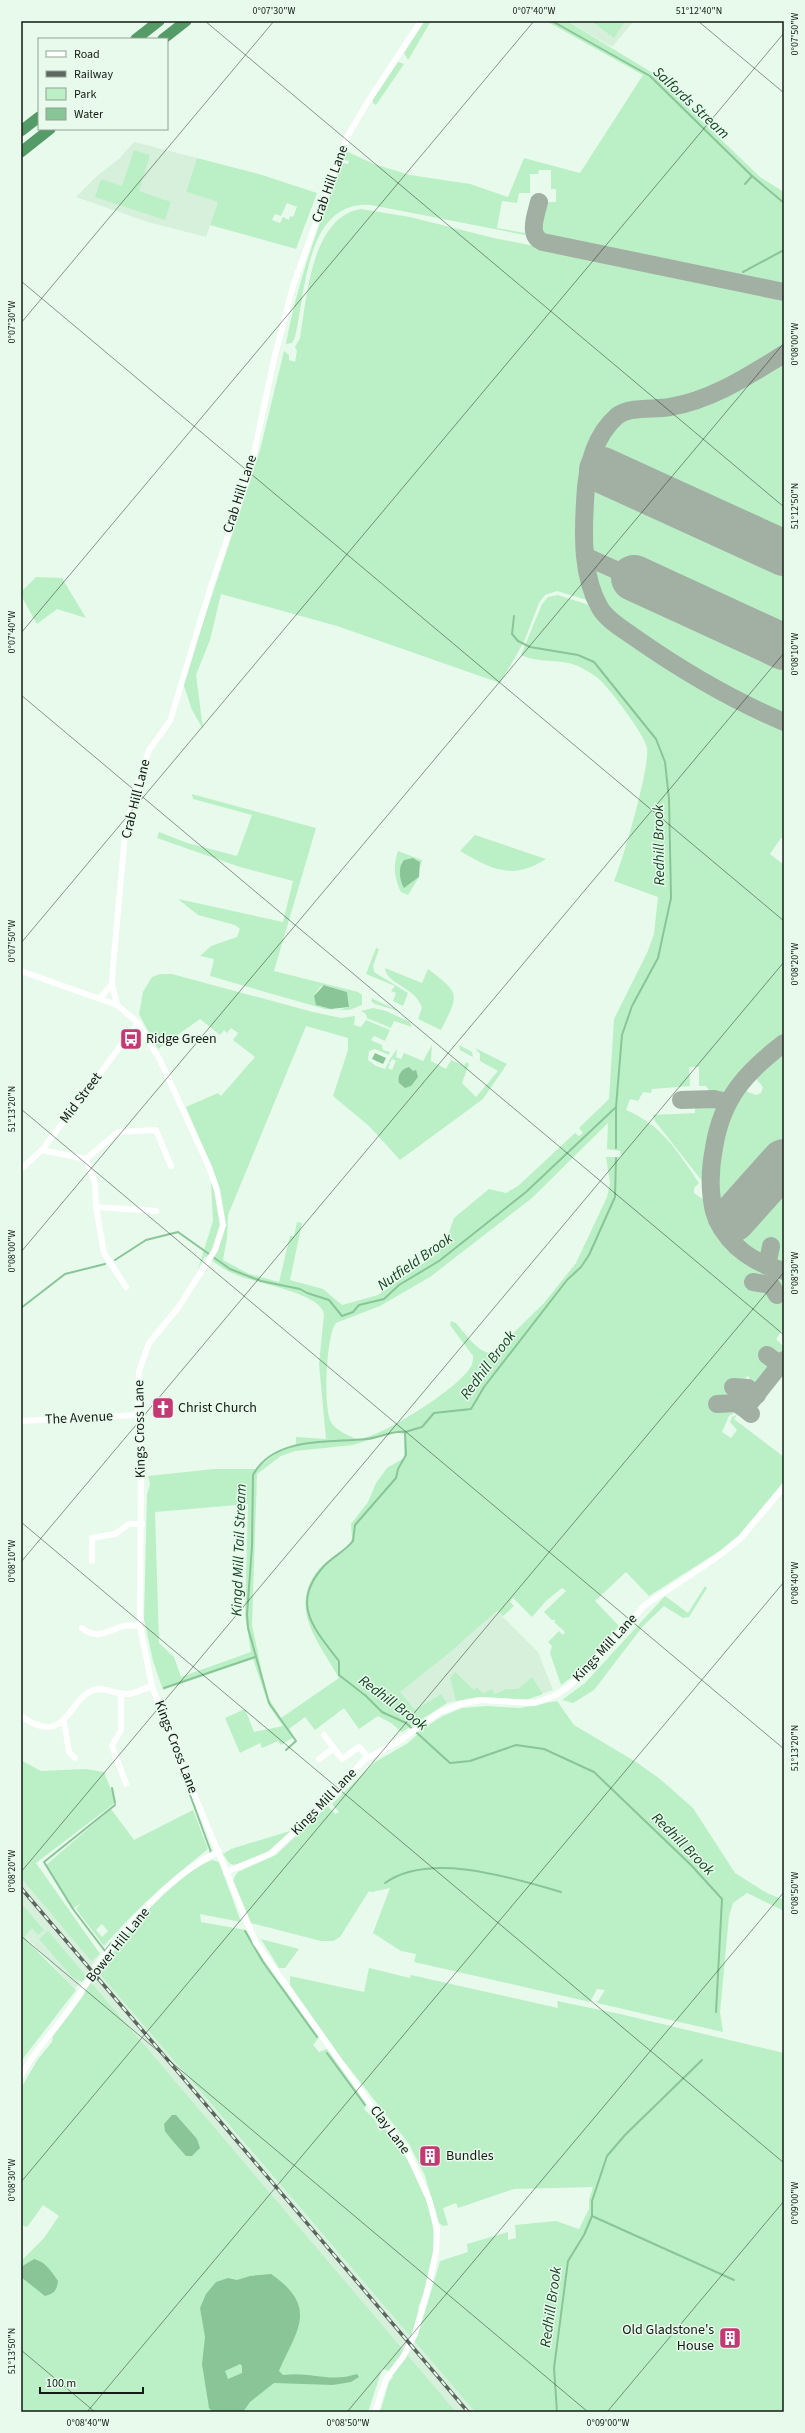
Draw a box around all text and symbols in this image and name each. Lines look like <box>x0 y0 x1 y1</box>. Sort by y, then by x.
text: 0°07'30"W <box>253 4 296 18</box>
text: 0°07'40"W <box>513 4 556 18</box>
text: 51°12'40"N <box>676 4 722 18</box>
text: 0°07'50"W <box>788 12 802 55</box>
legend <box>38 38 168 130</box>
text: Road <box>74 46 100 63</box>
water label: Salfords Stream <box>648 62 734 144</box>
text: Railway <box>74 66 113 83</box>
text: Park <box>74 86 96 103</box>
text: Water <box>74 106 104 123</box>
street label: Crab Hill Lane <box>307 142 353 226</box>
text: 0°07'30"W <box>5 300 19 343</box>
text: 0°08'00"W <box>788 322 802 365</box>
street label: Crab Hill Lane <box>218 452 262 536</box>
text: 51°12'50"N <box>788 483 802 529</box>
text: 0°07'40"W <box>5 610 19 653</box>
text: 0°08'10"W <box>788 632 802 675</box>
street label: Crab Hill Lane <box>116 757 156 841</box>
water label: Redhill Brook <box>648 803 670 886</box>
text: 0°07'50"W <box>5 919 19 962</box>
text: 0°08'20"W <box>788 942 802 985</box>
bus stop icon: Ridge Green <box>118 1026 144 1052</box>
place label: Ridge Green <box>146 1029 217 1049</box>
street label: Mid Street <box>55 1068 107 1128</box>
text: 51°13'20"N <box>5 1086 19 1132</box>
water label: Nutfield Brook <box>373 1228 458 1296</box>
text: 0°08'00"W <box>5 1229 19 1272</box>
text: 0°08'30"W <box>788 1251 802 1294</box>
water label: Redhill Brook <box>455 1326 521 1404</box>
street label: Kings Cross Lane <box>129 1380 151 1478</box>
church icon: Christ Church <box>150 1395 176 1421</box>
place label: Christ Church <box>178 1398 257 1418</box>
street label: The Avenue <box>45 1406 114 1430</box>
water label: Kingd Mill Tail Stream <box>226 1483 252 1617</box>
text: 0°08'10"W <box>5 1539 19 1582</box>
text: 0°08'40"W <box>788 1561 802 1604</box>
street label: Kings Mill Lane <box>568 1609 642 1687</box>
water label: Redhill Brook <box>354 1670 432 1736</box>
street label: Kings Cross Lane <box>149 1698 203 1796</box>
text: 51°13'20"N <box>788 1725 802 1771</box>
street label: Kings Mill Lane <box>287 1764 361 1840</box>
water label: Redhill Brook <box>647 1808 720 1881</box>
text: 0°08'20"W <box>5 1849 19 1892</box>
text: 0°08'50"W <box>788 1871 802 1914</box>
street label: Bower Hill Lane <box>81 1903 155 1987</box>
street label: Clay Lane <box>365 2101 415 2159</box>
building icon: Bundles <box>417 2143 443 2169</box>
place label: Bundles <box>446 2146 494 2166</box>
text: 0°08'30"W <box>5 2158 19 2201</box>
text: 0°09'00"W <box>788 2181 802 2224</box>
water label: Redhill Brook <box>535 2264 567 2349</box>
place label: Old Gladstone's House <box>622 2320 714 2356</box>
building icon: Old Gladstone's House <box>717 2325 743 2351</box>
text: 51°13'50"N <box>5 2328 19 2374</box>
scale bar <box>40 2369 143 2395</box>
text: 100 m <box>46 2375 76 2392</box>
text: 0°08'40"W <box>67 2416 110 2430</box>
text: 0°08'50"W <box>327 2416 370 2430</box>
text: 0°09'00"W <box>587 2416 630 2430</box>

